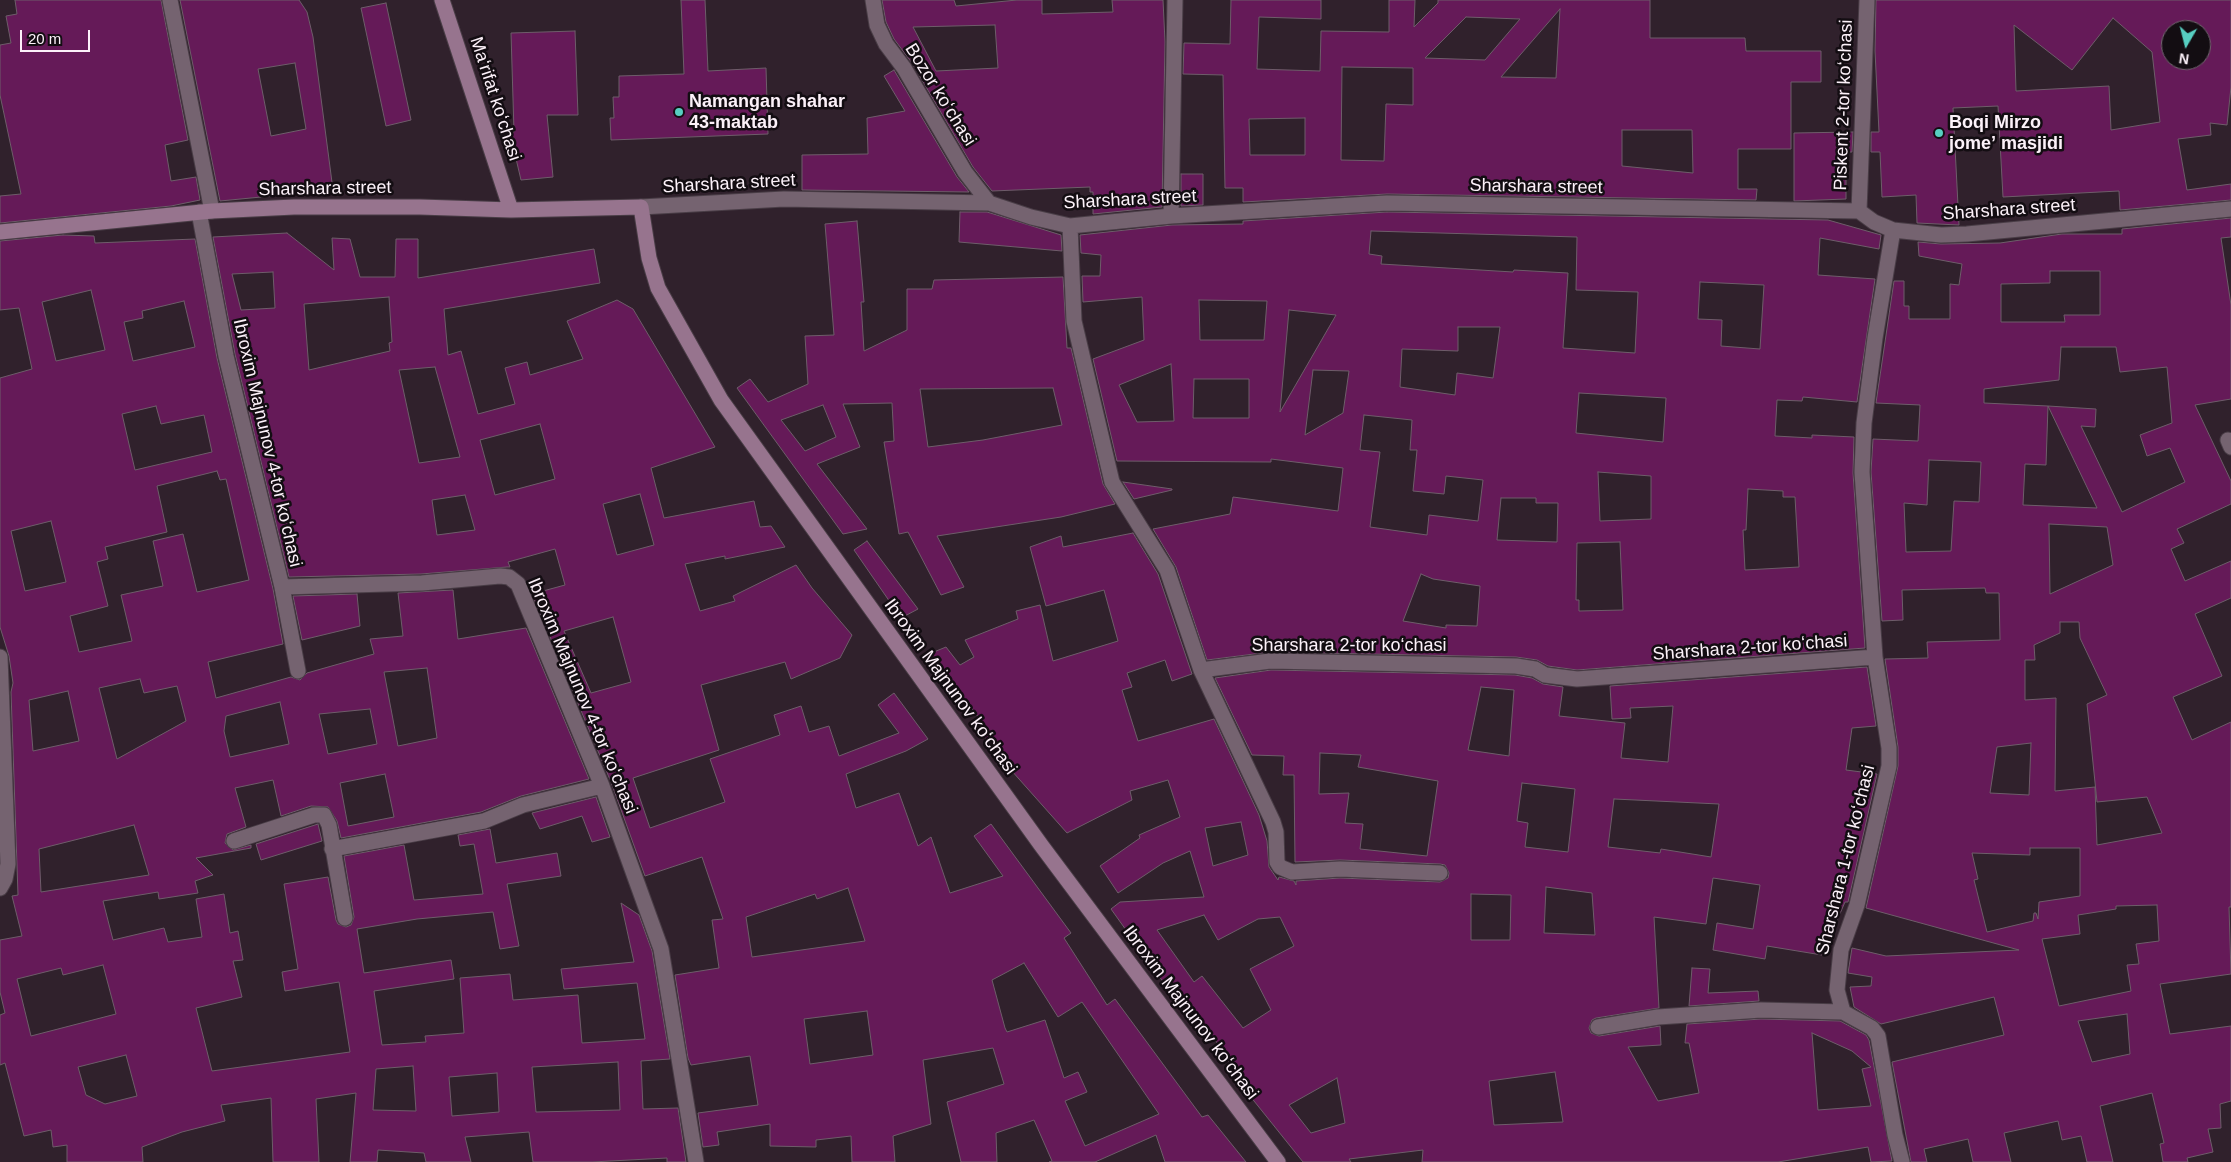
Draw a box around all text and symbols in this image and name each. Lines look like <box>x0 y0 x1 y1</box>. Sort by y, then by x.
street label: Piskent 2-tor koʻchasi <box>1830 19 1858 191</box>
scale bar <box>22 20 92 52</box>
north arrow <box>2161 20 2211 70</box>
text: 20 m <box>28 30 61 47</box>
street label: Maʻrifat koʻchasi <box>465 34 525 164</box>
street label: Bozor koʻchasi <box>900 40 980 150</box>
text: N <box>2178 50 2190 67</box>
place label: Namangan shahar 43-maktab <box>689 91 845 134</box>
marker: Namangan shahar 43-maktab <box>673 106 685 118</box>
place label: Boqi Mirzo jome’ masjidi <box>1949 112 2063 154</box>
marker: Boqi Mirzo jome’ masjidi <box>1933 127 1945 139</box>
street label: Sharshara street <box>662 170 796 198</box>
street label: Sharshara street <box>1469 175 1603 199</box>
street label: Sharshara street <box>258 177 392 201</box>
street label: Sharshara street <box>1063 186 1197 214</box>
street label: Sharshara street <box>1942 195 2076 225</box>
street label: Ibroxim Majnunov 4-tor koʻchasi <box>228 317 306 569</box>
street label: Ibroxim Majnunov 4-tor koʻchasi <box>522 575 642 817</box>
street label: Ibroxim Majnunov koʻchasi <box>879 595 1021 779</box>
street label: Sharshara 2-tor koʻchasi <box>1652 630 1848 666</box>
street label: Sharshara 2-tor koʻchasi <box>1251 635 1447 657</box>
street label: Sharshara 1-tor koʻchasi <box>1812 763 1880 957</box>
street label: Ibroxim Majnunov koʻchasi <box>1118 922 1262 1104</box>

